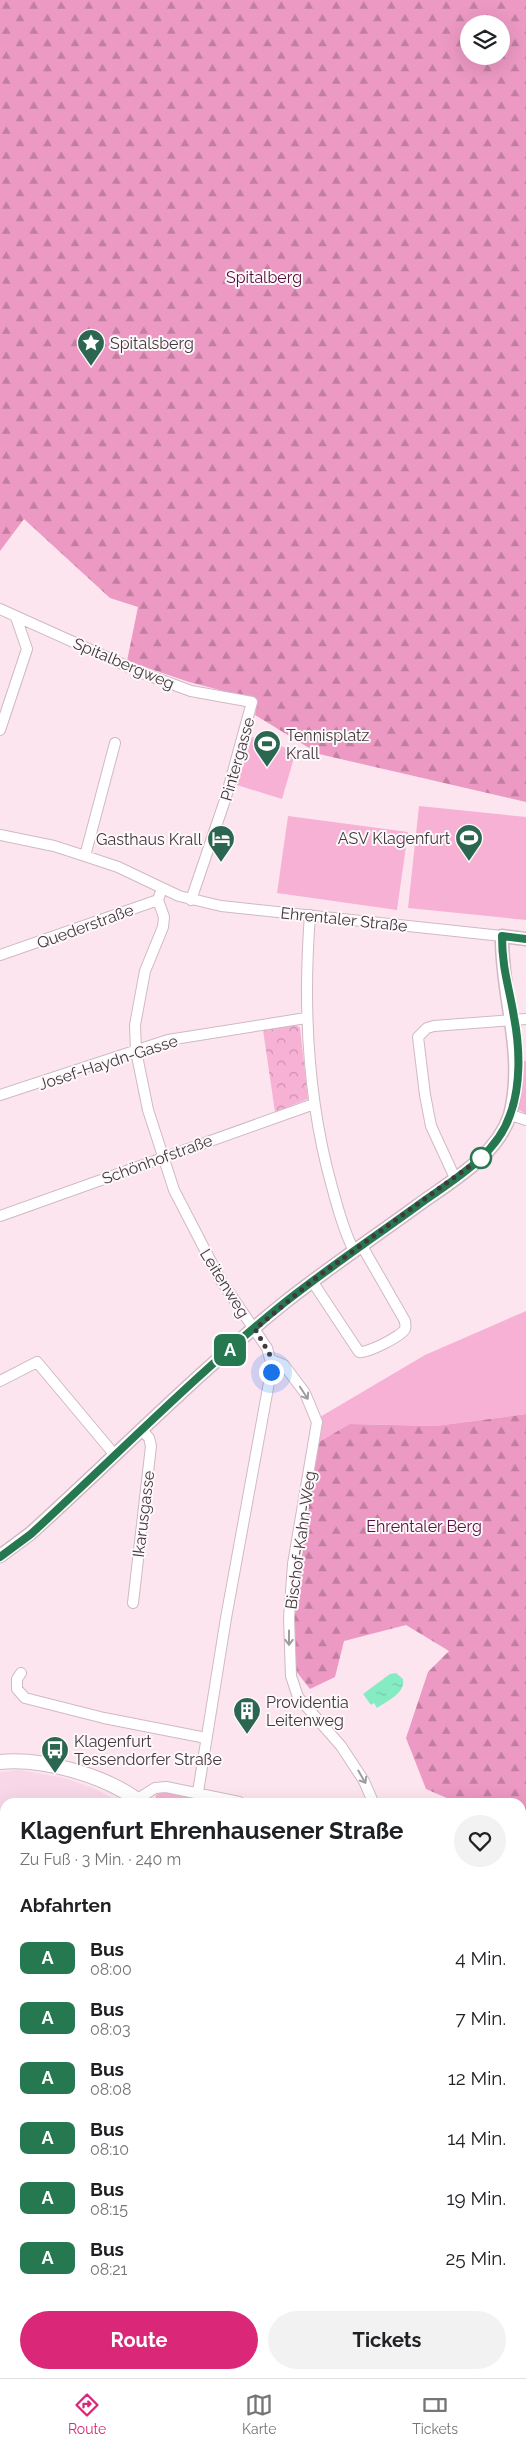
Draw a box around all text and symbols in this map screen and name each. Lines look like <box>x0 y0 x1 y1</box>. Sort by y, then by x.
map controls <box>460 15 510 65</box>
button: layers <box>460 15 510 65</box>
park label: Spitalberg <box>226 268 302 287</box>
place icon: Spitalsberg <box>76 328 106 367</box>
place label: Spitalsberg <box>110 334 194 353</box>
street label: Spitalbergweg <box>70 634 177 693</box>
street label: Pintergasse <box>216 715 258 803</box>
place label: Tennisplatz Krall <box>286 726 369 763</box>
sports icon: Tennisplatz Krall <box>252 729 282 768</box>
sports icon: ASV Klagenfurt <box>454 823 484 862</box>
hotel icon: Gasthaus Krall <box>206 824 236 863</box>
place label: ASV Klagenfurt <box>338 829 451 848</box>
place label: Gasthaus Krall <box>96 830 203 849</box>
street label: Quederstraße <box>34 900 136 953</box>
street label: Ehrentaler Straße <box>279 903 408 936</box>
street label: Josef-Haydn-Gasse <box>36 1031 180 1094</box>
street label: Schönhofstraße <box>99 1131 215 1188</box>
unlabelled marker <box>470 1147 492 1169</box>
street label: Leitenweg <box>196 1245 253 1321</box>
line badge: A <box>214 1334 246 1366</box>
text: A <box>224 1339 236 1360</box>
your location <box>259 1360 284 1385</box>
one-way arrow <box>300 1386 310 1400</box>
street label: Ikarusgasse <box>129 1470 158 1559</box>
street label: Bischof-Kahn-Weg <box>281 1470 320 1611</box>
park label: Ehrentaler Berg <box>366 1517 482 1536</box>
one-way arrow <box>285 1630 294 1646</box>
place label: Providentia Leitenweg <box>266 1693 349 1730</box>
building icon: Providentia Leitenweg <box>232 1696 262 1735</box>
place label: Klagenfurt Tessendorfer Straße <box>74 1732 222 1769</box>
bus stop icon: Klagenfurt Tessendorfer Straße <box>40 1735 70 1774</box>
one-way arrow <box>357 1770 367 1784</box>
button: heart <box>454 1815 506 1867</box>
text: Klagenfurt Ehrenhausener Straße <box>20 1816 404 1845</box>
text: Zu Fuß · 3 Min. · 240 m <box>20 1850 181 1869</box>
text: Abfahrten <box>20 1894 111 1916</box>
text: Bus <box>90 1938 124 1960</box>
text: A <box>41 1947 54 1968</box>
text: 4 Min. <box>455 1947 506 1969</box>
text: 08:00 <box>90 1960 132 1979</box>
text: Bus <box>90 1998 124 2020</box>
text: A <box>41 2007 54 2028</box>
text: 7 Min. <box>456 2007 506 2029</box>
text: 08:03 <box>90 2020 131 2039</box>
text: Bus <box>90 2058 124 2080</box>
text: A <box>41 2067 54 2088</box>
text: 12 Min. <box>448 2067 506 2089</box>
text: 08:08 <box>90 2080 132 2099</box>
text: Bus <box>90 2118 124 2140</box>
text: A <box>41 2127 54 2148</box>
text: 14 Min. <box>447 2127 506 2149</box>
text: 08:10 <box>90 2140 129 2159</box>
text: Bus <box>90 2178 124 2200</box>
text: A <box>41 2187 54 2208</box>
text: 19 Min. <box>446 2187 506 2209</box>
text: 08:15 <box>90 2200 128 2219</box>
text: Bus <box>90 2238 124 2260</box>
text: A <box>41 2247 54 2268</box>
text: 25 Min. <box>445 2247 506 2269</box>
text: 08:21 <box>90 2260 127 2279</box>
button: Route <box>20 2311 258 2369</box>
button: Tickets <box>268 2311 506 2369</box>
tab: Route <box>68 2391 106 2437</box>
tab: Karte <box>242 2391 276 2437</box>
tab: Tickets <box>412 2391 458 2437</box>

